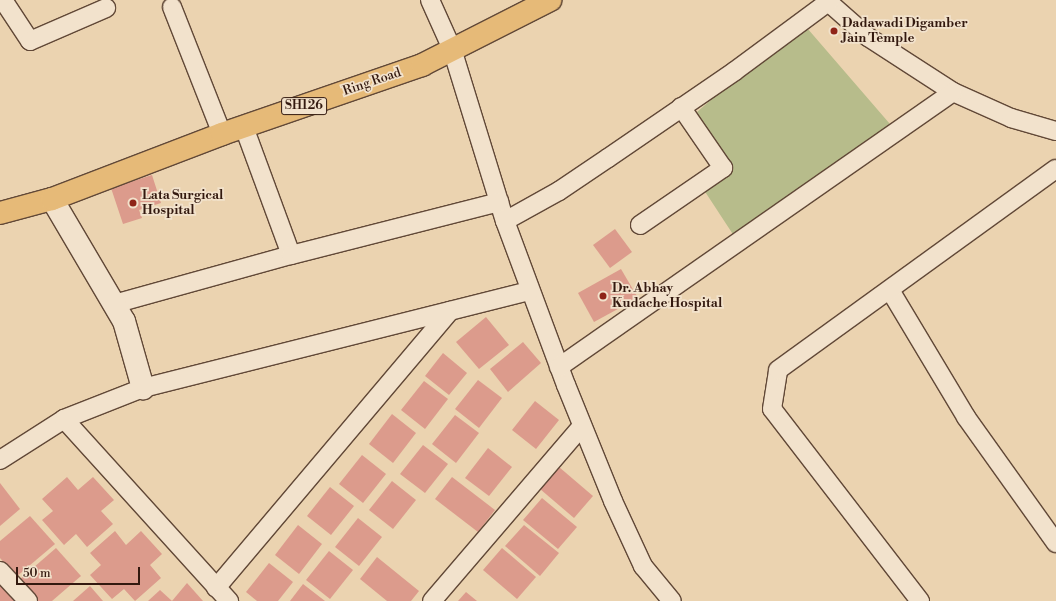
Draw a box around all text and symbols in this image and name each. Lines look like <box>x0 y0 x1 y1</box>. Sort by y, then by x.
place label: Dadawadi Digamber Jain Temple <box>842 16 968 47</box>
marker: Dadawadi Digamber Jain Temple <box>829 26 839 36</box>
street label: Ring Road <box>341 65 403 99</box>
road number: SH126 <box>281 96 327 116</box>
place label: Lata Surgical Hospital <box>142 188 223 219</box>
marker: Lata Surgical Hospital <box>127 197 139 209</box>
place label: Dr. Abhay Kudache Hospital <box>612 281 722 312</box>
marker: Dr. Abhay Kudache Hospital <box>597 290 609 302</box>
scale bar <box>18 559 142 585</box>
text: 50 m <box>23 566 51 581</box>

